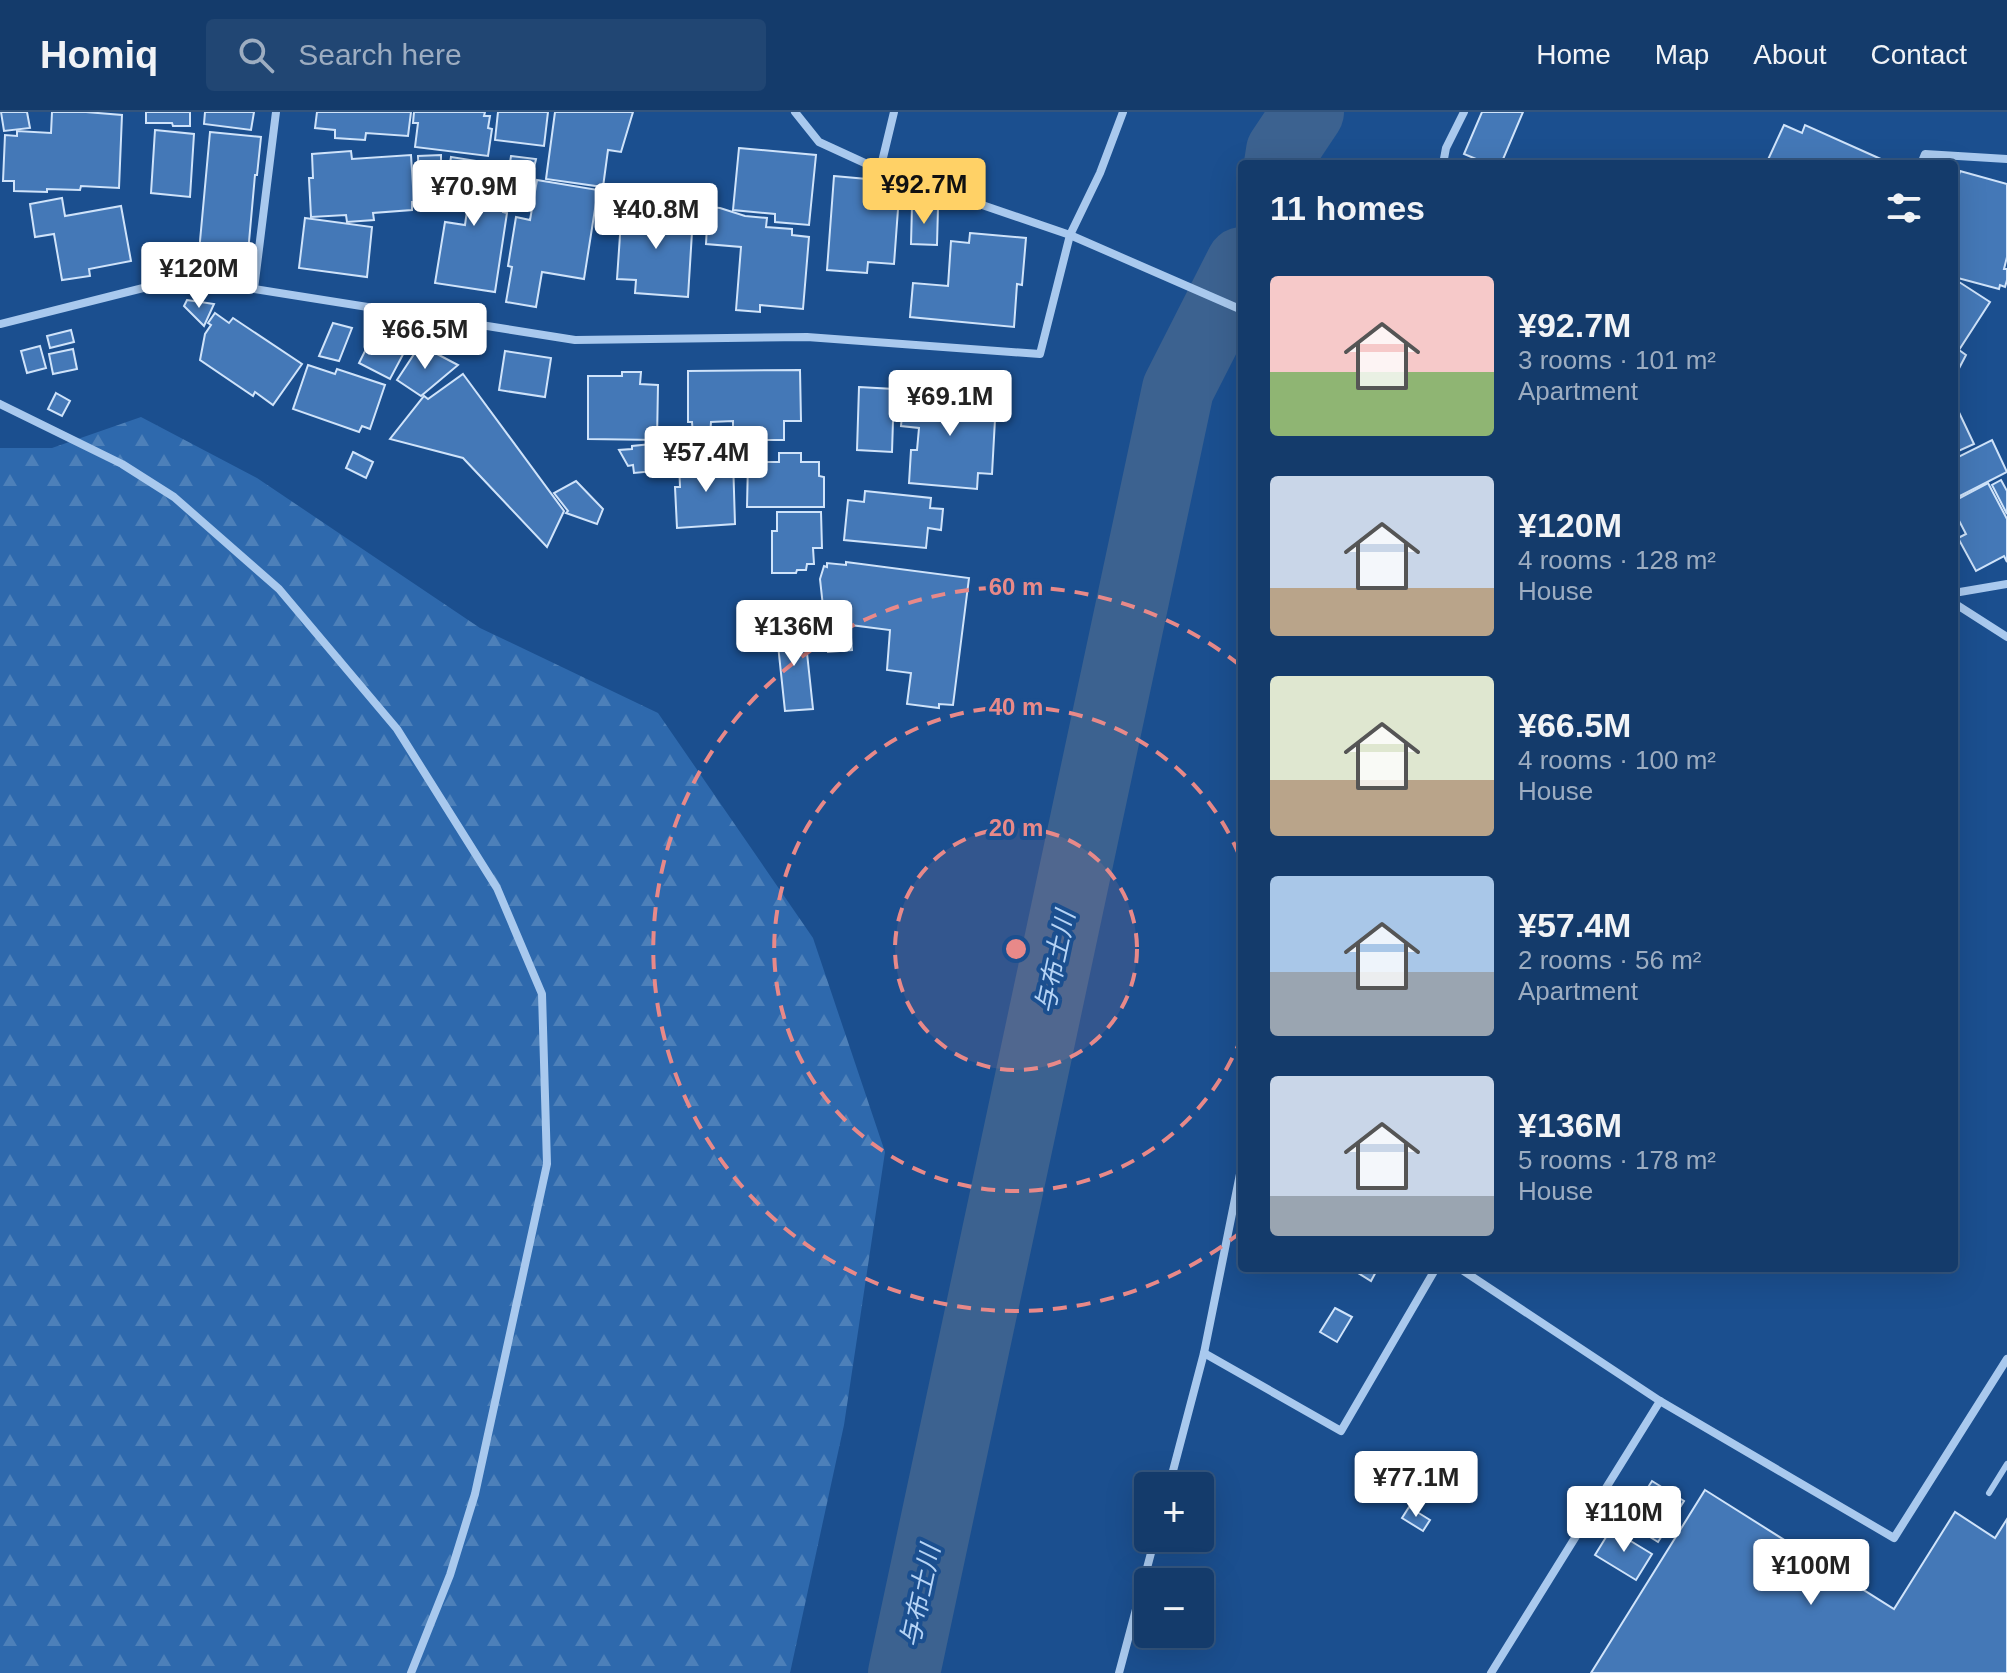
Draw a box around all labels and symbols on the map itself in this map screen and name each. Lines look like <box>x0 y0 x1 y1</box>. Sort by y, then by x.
pin: ¥92.7M <box>859 158 989 226</box>
pin: ¥70.9M <box>409 160 539 228</box>
pin: ¥40.8M <box>591 183 721 251</box>
pin: ¥120M <box>143 242 255 310</box>
pin: ¥66.5M <box>360 303 490 371</box>
pin: ¥69.1M <box>885 370 1015 438</box>
pin: ¥57.4M <box>641 426 771 494</box>
text: 60 m <box>989 573 1043 600</box>
pin: ¥136M <box>738 600 850 668</box>
text: 40 m <box>989 693 1043 720</box>
text: 20 m <box>989 814 1043 841</box>
water label: 与布土川 <box>1030 905 1081 1016</box>
centre of rings <box>1002 935 1030 963</box>
pin: ¥77.1M <box>1351 1451 1481 1519</box>
pin: ¥110M <box>1568 1486 1680 1554</box>
water label: 与布土川 <box>895 1539 946 1650</box>
pin: ¥100M <box>1755 1539 1867 1607</box>

